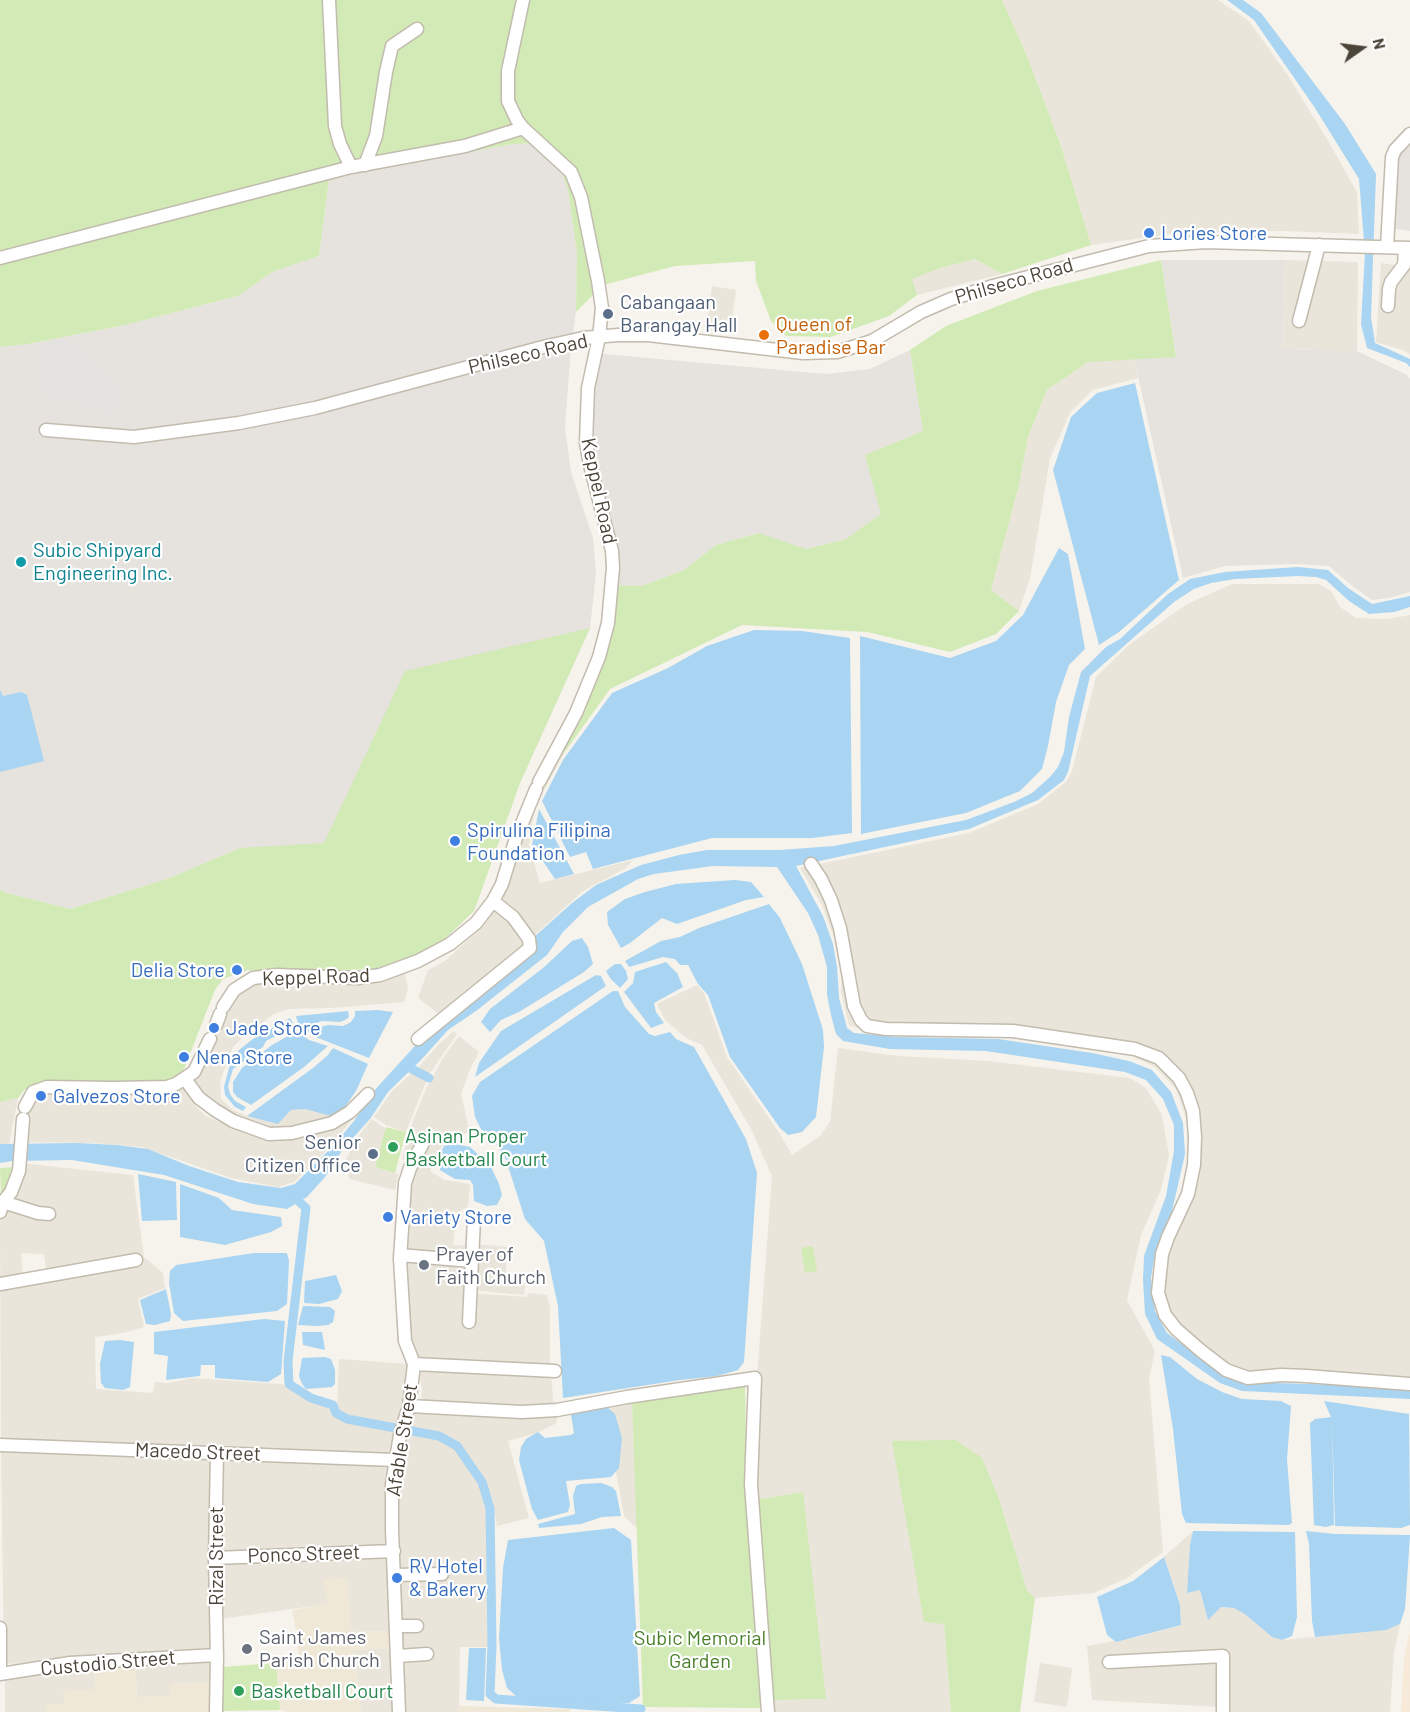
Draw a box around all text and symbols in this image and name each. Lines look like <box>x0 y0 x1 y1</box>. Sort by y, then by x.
north arrow <box>1332 18 1392 78</box>
text: N <box>1369 36 1390 51</box>
place label: Lories Store <box>1161 221 1267 245</box>
marker: Lories Store <box>1142 226 1156 240</box>
street label: Philseco Road <box>952 253 1076 309</box>
place label: Cabangaan Barangay Hall <box>620 290 737 337</box>
marker: Cabangaan Barangay Hall <box>601 307 615 321</box>
place label: Queen of Paradise Bar <box>776 312 886 359</box>
marker: Queen of Paradise Bar <box>757 328 771 342</box>
street label: Philseco Road <box>466 329 590 379</box>
street label: Keppel Road <box>576 436 622 546</box>
place label: Subic Shipyard Engineering Inc. <box>33 538 173 585</box>
marker: Subic Shipyard Engineering Inc. <box>14 555 28 569</box>
place label: Spirulina Filipina Foundation <box>467 818 611 865</box>
marker: Spirulina Filipina Foundation <box>448 834 462 848</box>
place label: Delia Store <box>131 958 225 982</box>
marker: Delia Store <box>230 963 244 977</box>
street label: Keppel Road <box>262 963 370 991</box>
place label: Jade Store <box>226 1016 321 1040</box>
marker: Jade Store <box>207 1021 221 1035</box>
place label: Nena Store <box>196 1045 293 1069</box>
marker: Nena Store <box>177 1050 191 1064</box>
place label: Galvezos Store <box>53 1084 181 1108</box>
marker: Galvezos Store <box>34 1089 48 1103</box>
place label: Asinan Proper Basketball Court <box>405 1124 548 1171</box>
place label: Senior Citizen Office <box>245 1130 361 1177</box>
marker: Asinan Proper Basketball Court <box>386 1140 400 1154</box>
marker: Senior Citizen Office <box>366 1147 380 1161</box>
place label: Variety Store <box>400 1205 512 1229</box>
marker: Variety Store <box>381 1210 395 1224</box>
place label: Prayer of Faith Church <box>436 1242 546 1289</box>
marker: Prayer of Faith Church <box>417 1258 431 1272</box>
street label: Afable Street <box>381 1382 423 1498</box>
street label: Macedo Street <box>135 1438 261 1466</box>
street label: Rizal Street <box>204 1506 228 1606</box>
street label: Ponco Street <box>247 1540 361 1568</box>
place label: RV Hotel & Bakery <box>409 1554 486 1601</box>
marker: RV Hotel & Bakery <box>390 1571 404 1585</box>
place label: Saint James Parish Church <box>259 1625 380 1672</box>
park label: Subic Memorial Garden <box>634 1626 766 1673</box>
marker: Saint James Parish Church <box>240 1642 254 1656</box>
street label: Custodio Street <box>39 1645 177 1681</box>
place label: Basketball Court <box>251 1679 394 1703</box>
marker: Basketball Court <box>232 1684 246 1698</box>

